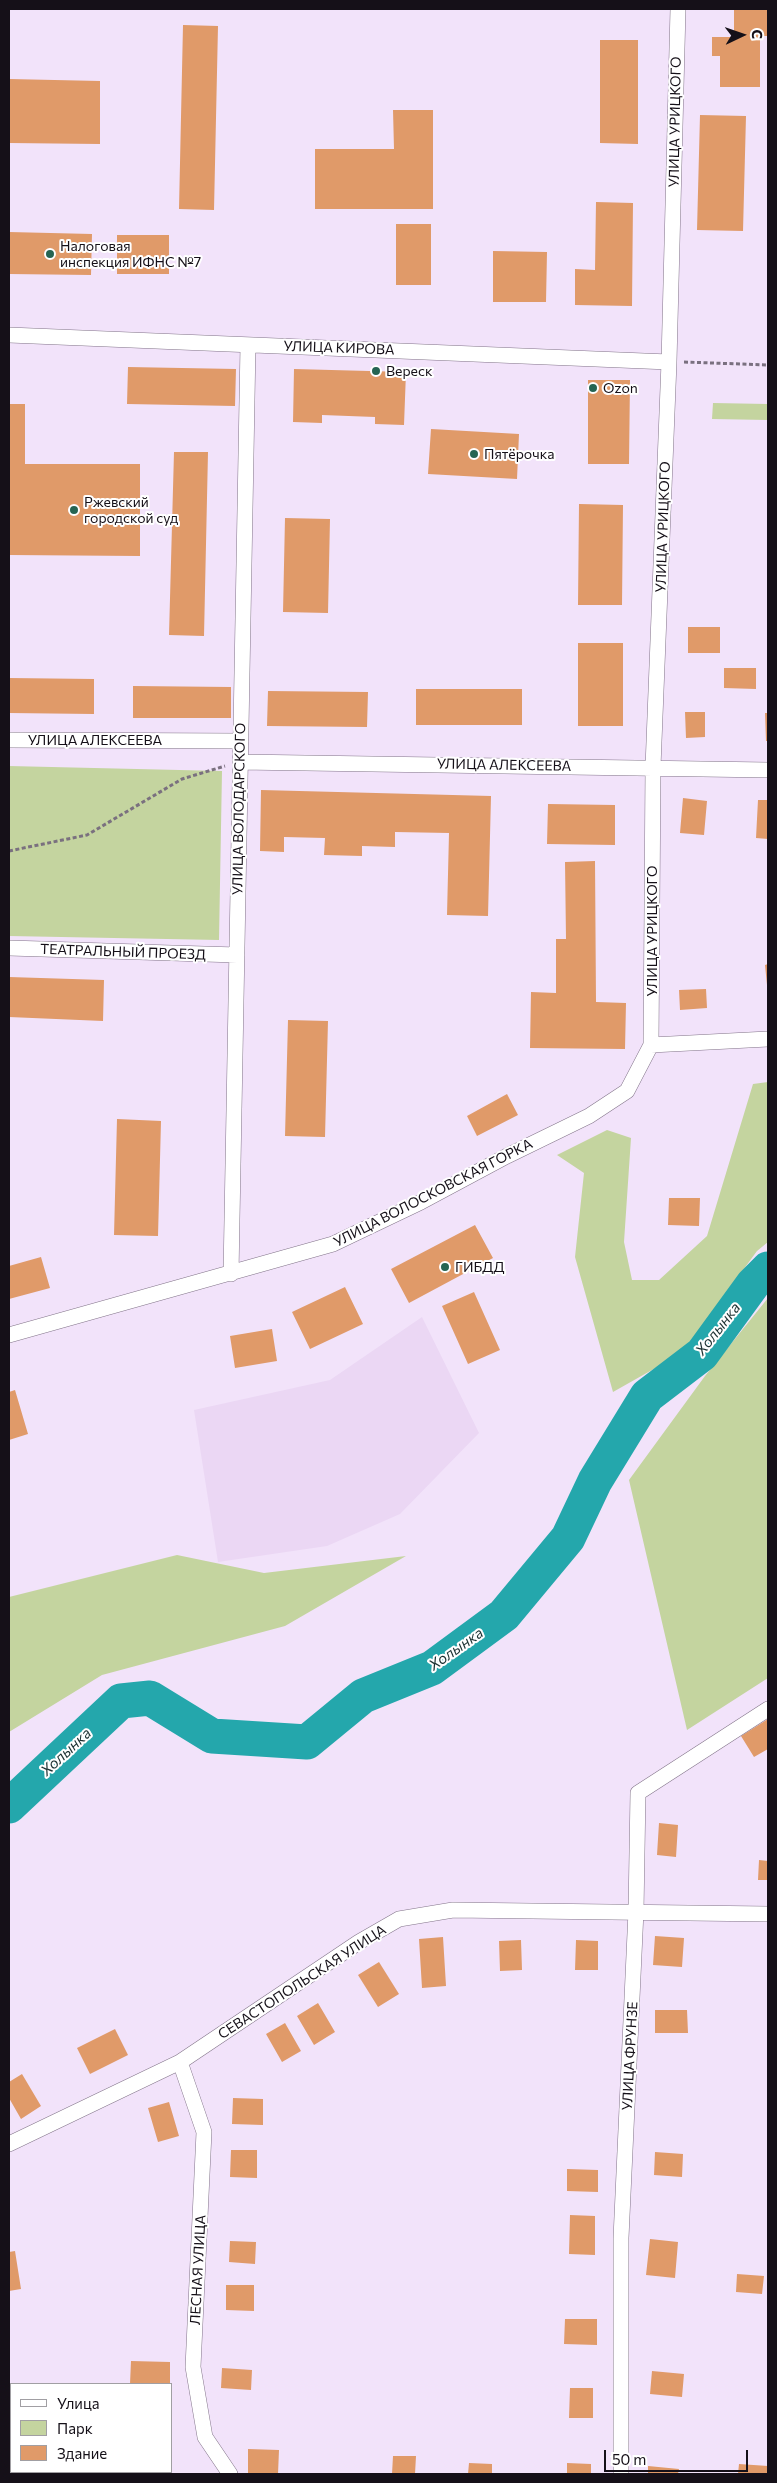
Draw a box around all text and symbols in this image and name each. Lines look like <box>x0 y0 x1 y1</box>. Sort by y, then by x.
north arrow <box>717 10 767 60</box>
text: С <box>749 29 766 39</box>
street label: УЛИЦА УРИЦКОГО <box>665 56 685 188</box>
place label: Налоговая инспекция ИФНС №7 <box>60 238 201 270</box>
marker: Налоговая инспекция ИФНС №7 <box>44 248 56 260</box>
street label: УЛИЦА КИРОВА <box>283 338 395 358</box>
place label: Вереск <box>386 363 432 379</box>
marker: Вереск <box>370 365 382 377</box>
place label: Ozon <box>603 380 638 396</box>
marker: Ozon <box>587 382 599 394</box>
place label: Пятёрочка <box>484 446 554 462</box>
marker: Пятёрочка <box>468 448 480 460</box>
street label: УЛИЦА УРИЦКОГО <box>652 461 674 593</box>
place label: Ржевский городской суд <box>84 494 178 526</box>
marker: Ржевский городской суд <box>68 504 80 516</box>
street label: УЛИЦА ВОЛОДАРСКОГО <box>229 723 249 895</box>
street label: УЛИЦА АЛЕКСЕЕВА <box>28 732 162 748</box>
street label: УЛИЦА АЛЕКСЕЕВА <box>437 755 571 775</box>
street label: УЛИЦА УРИЦКОГО <box>644 865 660 997</box>
street label: ТЕАТРАЛЬНЫЙ ПРОЕЗД <box>40 941 206 963</box>
street label: УЛИЦА ВОЛОСКОВСКАЯ ГОРКА <box>331 1135 535 1251</box>
place label: ГИБДД <box>455 1259 504 1275</box>
marker: ГИБДД <box>439 1261 451 1273</box>
water label: Холынка <box>692 1299 744 1359</box>
water label: Холынка <box>425 1624 487 1674</box>
water label: Холынка <box>37 1724 95 1780</box>
street label: СЕВАСТОПОЛЬСКАЯ УЛИЦА <box>215 1921 389 2043</box>
street label: УЛИЦА ФРУНЗЕ <box>619 2001 641 2111</box>
street label: ЛЕСНАЯ УЛИЦА <box>187 2215 209 2325</box>
legend <box>10 2383 172 2473</box>
text: Улица <box>57 2394 99 2412</box>
text: Парк <box>57 2419 93 2437</box>
scale bar <box>607 2440 751 2472</box>
text: Здание <box>57 2444 107 2462</box>
text: 50 m <box>612 2450 646 2468</box>

